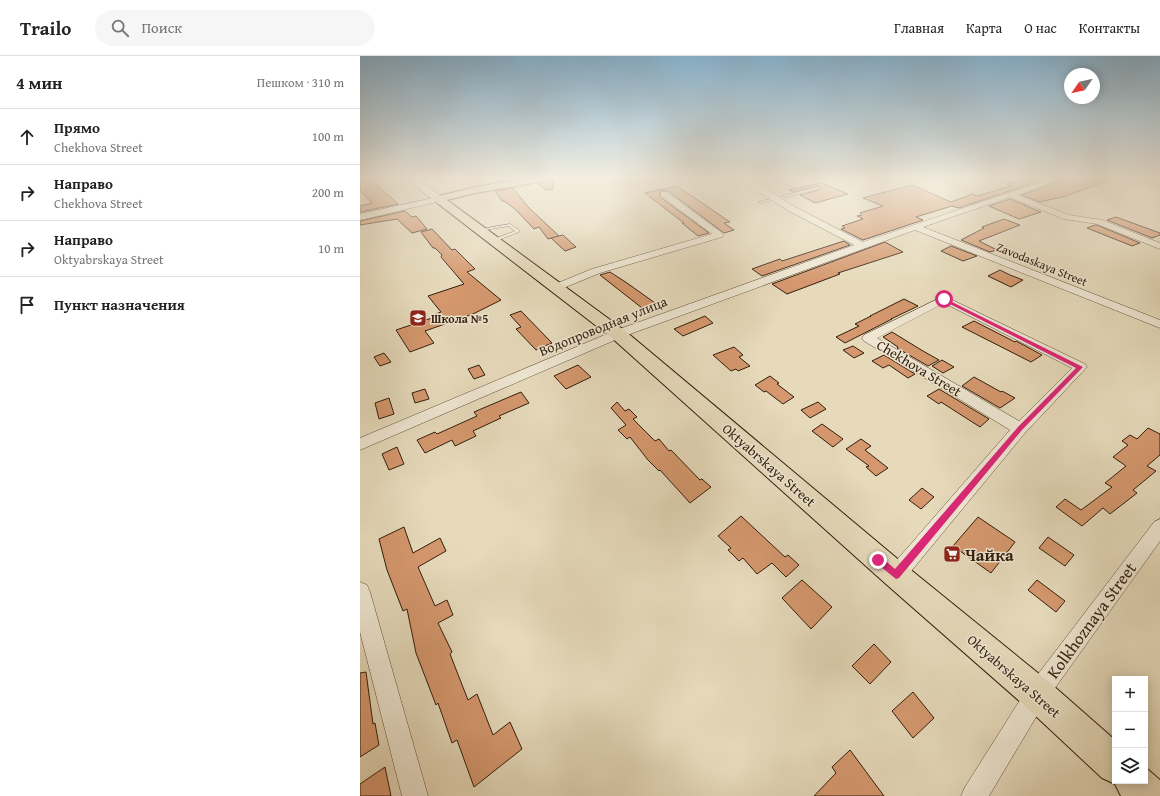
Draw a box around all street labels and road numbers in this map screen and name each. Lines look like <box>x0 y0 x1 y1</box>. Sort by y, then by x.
street label: Zavodaskaya Street <box>994 238 1091 290</box>
street label: Водопроводная улица <box>536 291 670 361</box>
street label: Chekhova Street <box>873 335 965 401</box>
street label: Oktyabrskaya Street <box>718 419 820 511</box>
street label: Kolkhoznaya Street <box>1040 557 1142 683</box>
street label: Oktyabrskaya Street <box>963 630 1065 722</box>

